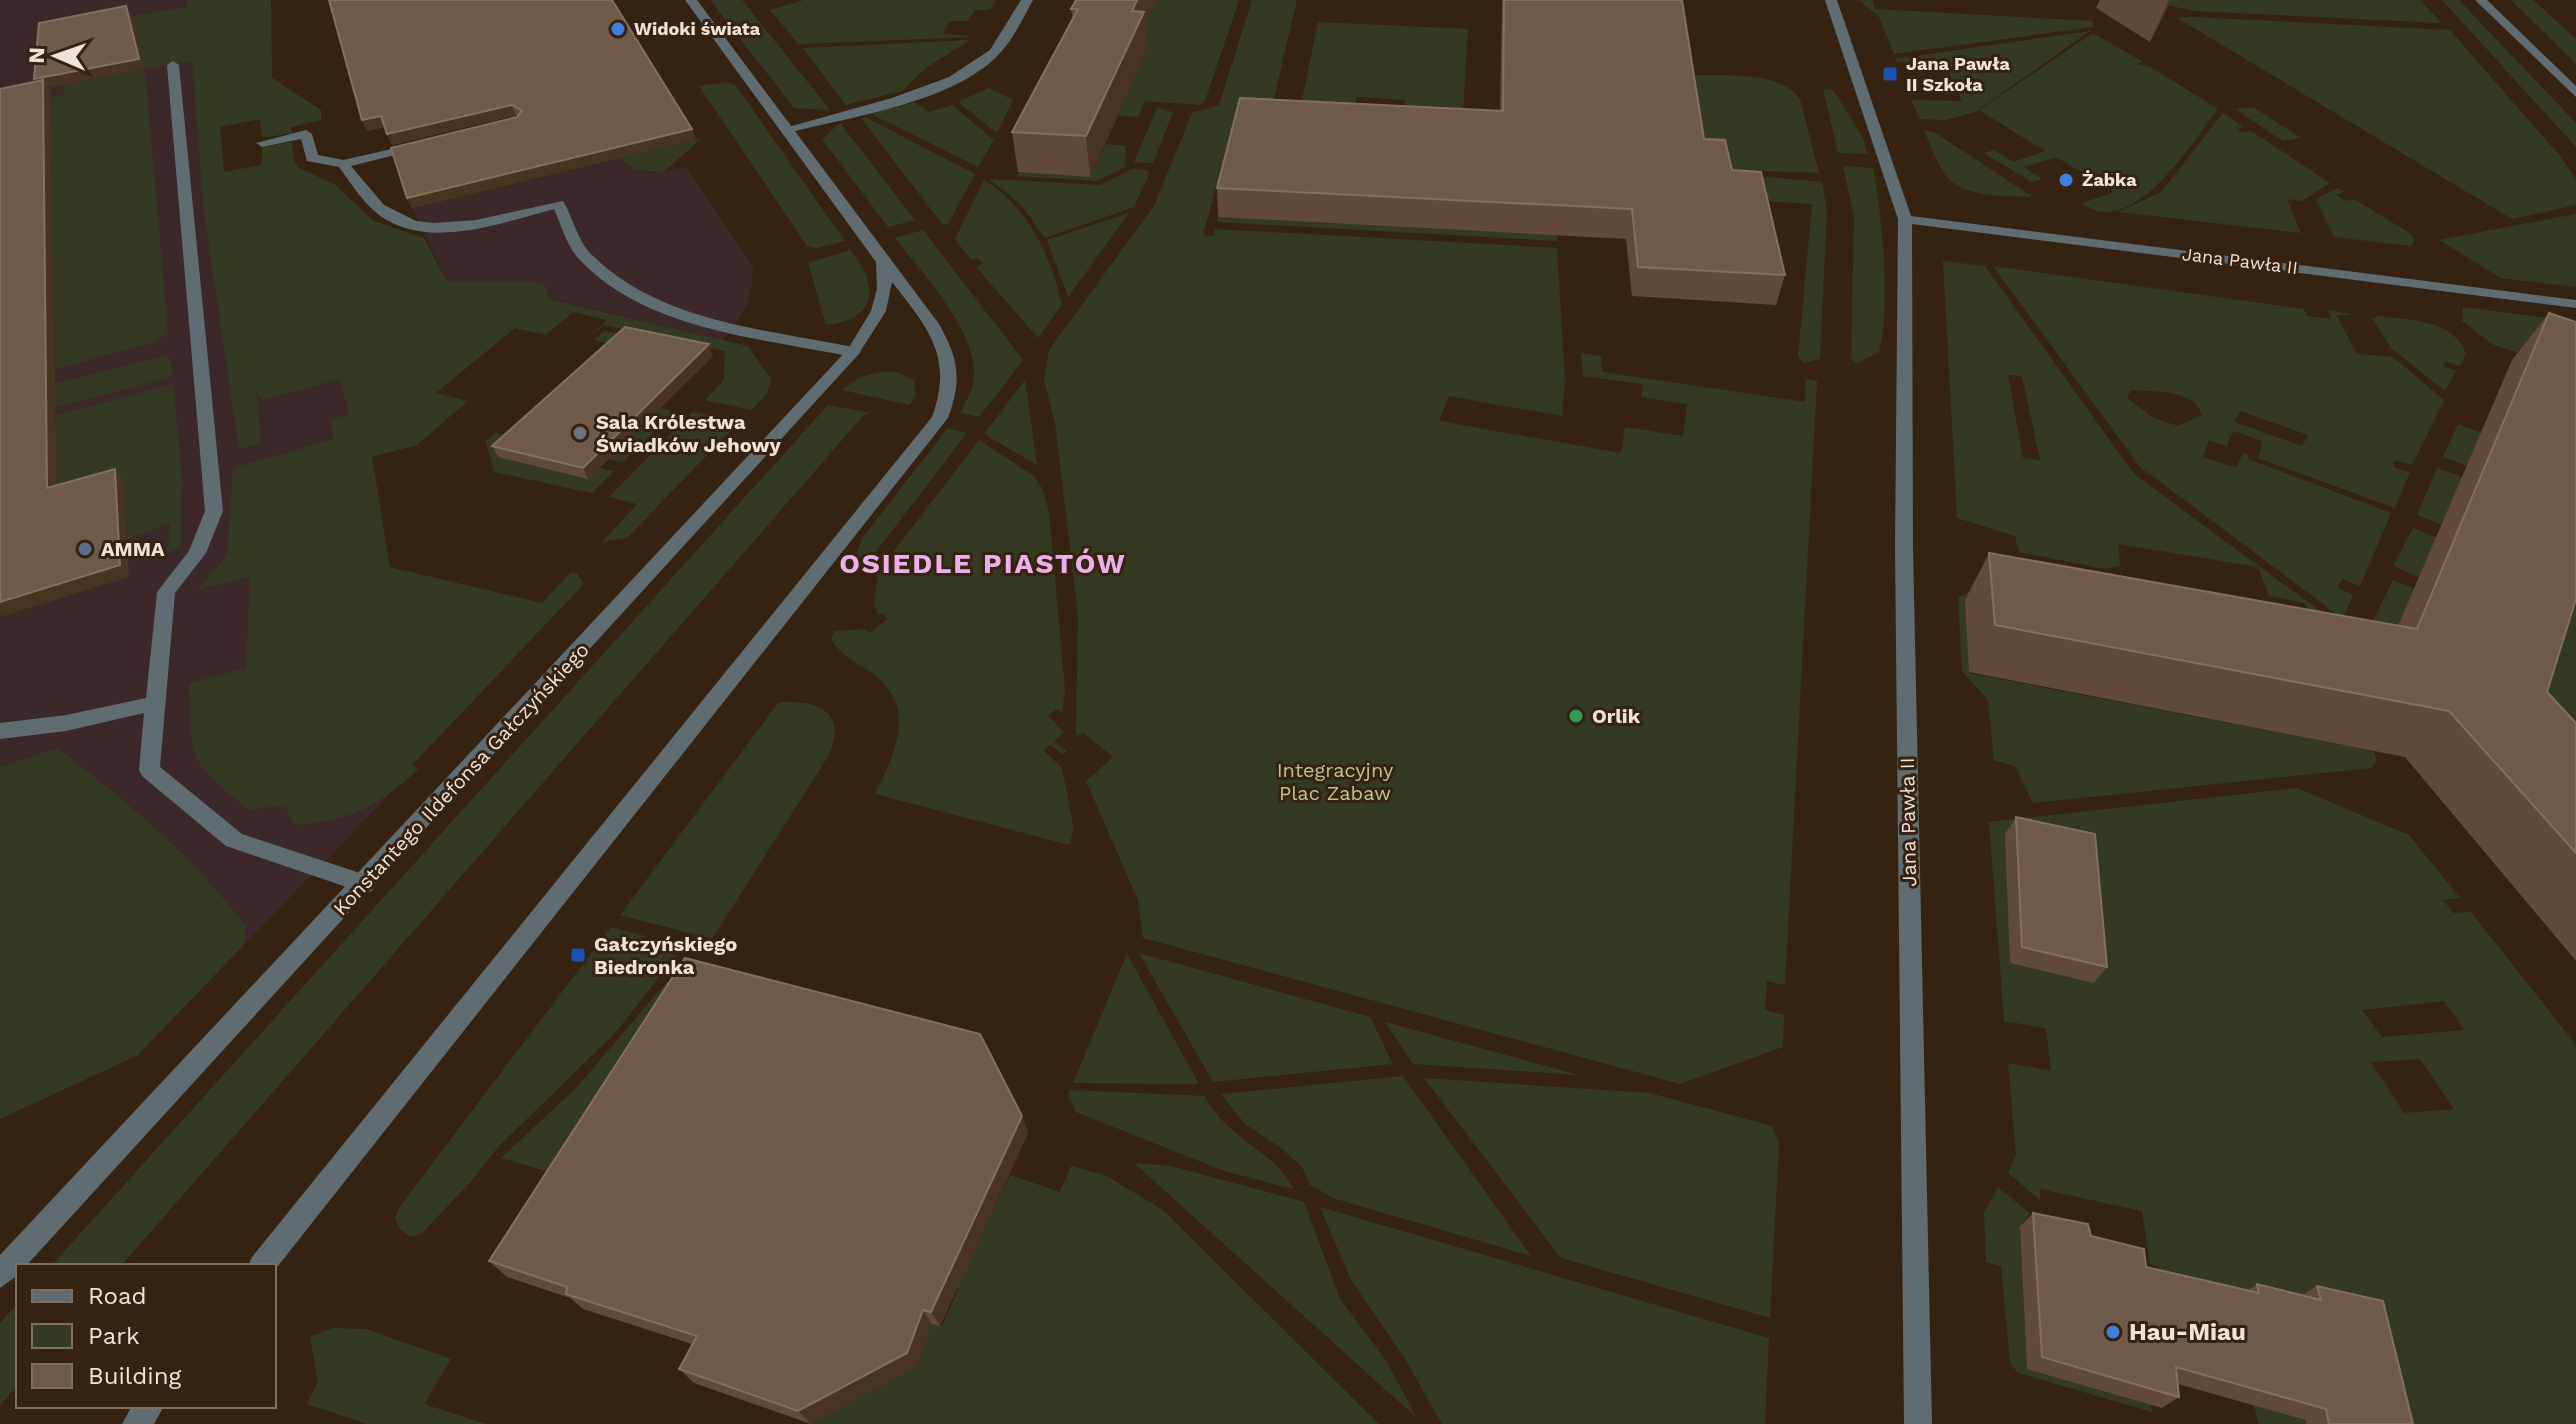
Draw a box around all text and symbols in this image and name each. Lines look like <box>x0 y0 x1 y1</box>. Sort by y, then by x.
north arrow <box>16 16 96 96</box>
place label: Widoki świata <box>634 18 761 39</box>
marker: Widoki świata <box>609 20 627 38</box>
text: N <box>24 47 49 64</box>
place label: Jana Pawła II Szkoła <box>1906 53 2011 95</box>
marker: Jana Pawła II Szkoła <box>1881 65 1899 83</box>
place label: Żabka <box>2082 169 2137 190</box>
marker: Żabka <box>2057 171 2075 189</box>
street label: Jana Pawła II <box>2181 243 2299 278</box>
place label: Sala Królestwa Świadków Jehowy <box>596 410 781 457</box>
marker: Sala Królestwa Świadków Jehowy <box>571 424 589 442</box>
place label: AMMA <box>101 537 165 561</box>
marker: AMMA <box>76 540 94 558</box>
district label: OSIEDLE PIASTÓW <box>839 547 1127 580</box>
street label: Konstantego Ildefonsa Gałczyńskiego <box>328 638 594 920</box>
place label: Orlik <box>1592 704 1641 728</box>
marker: Orlik <box>1567 707 1585 725</box>
street label: Jana Pawła II <box>1895 757 1921 887</box>
park label: Integracyjny Plac Zabaw <box>1277 758 1394 805</box>
place label: Gałczyńskiego Biedronka <box>594 932 737 979</box>
marker: Gałczyńskiego Biedronka <box>569 946 587 964</box>
legend <box>16 1264 276 1408</box>
text: Road <box>88 1282 147 1310</box>
place label: Hau-Miau <box>2129 1318 2246 1346</box>
text: Park <box>88 1322 140 1350</box>
marker: Hau-Miau <box>2104 1323 2122 1341</box>
text: Building <box>88 1362 181 1390</box>

